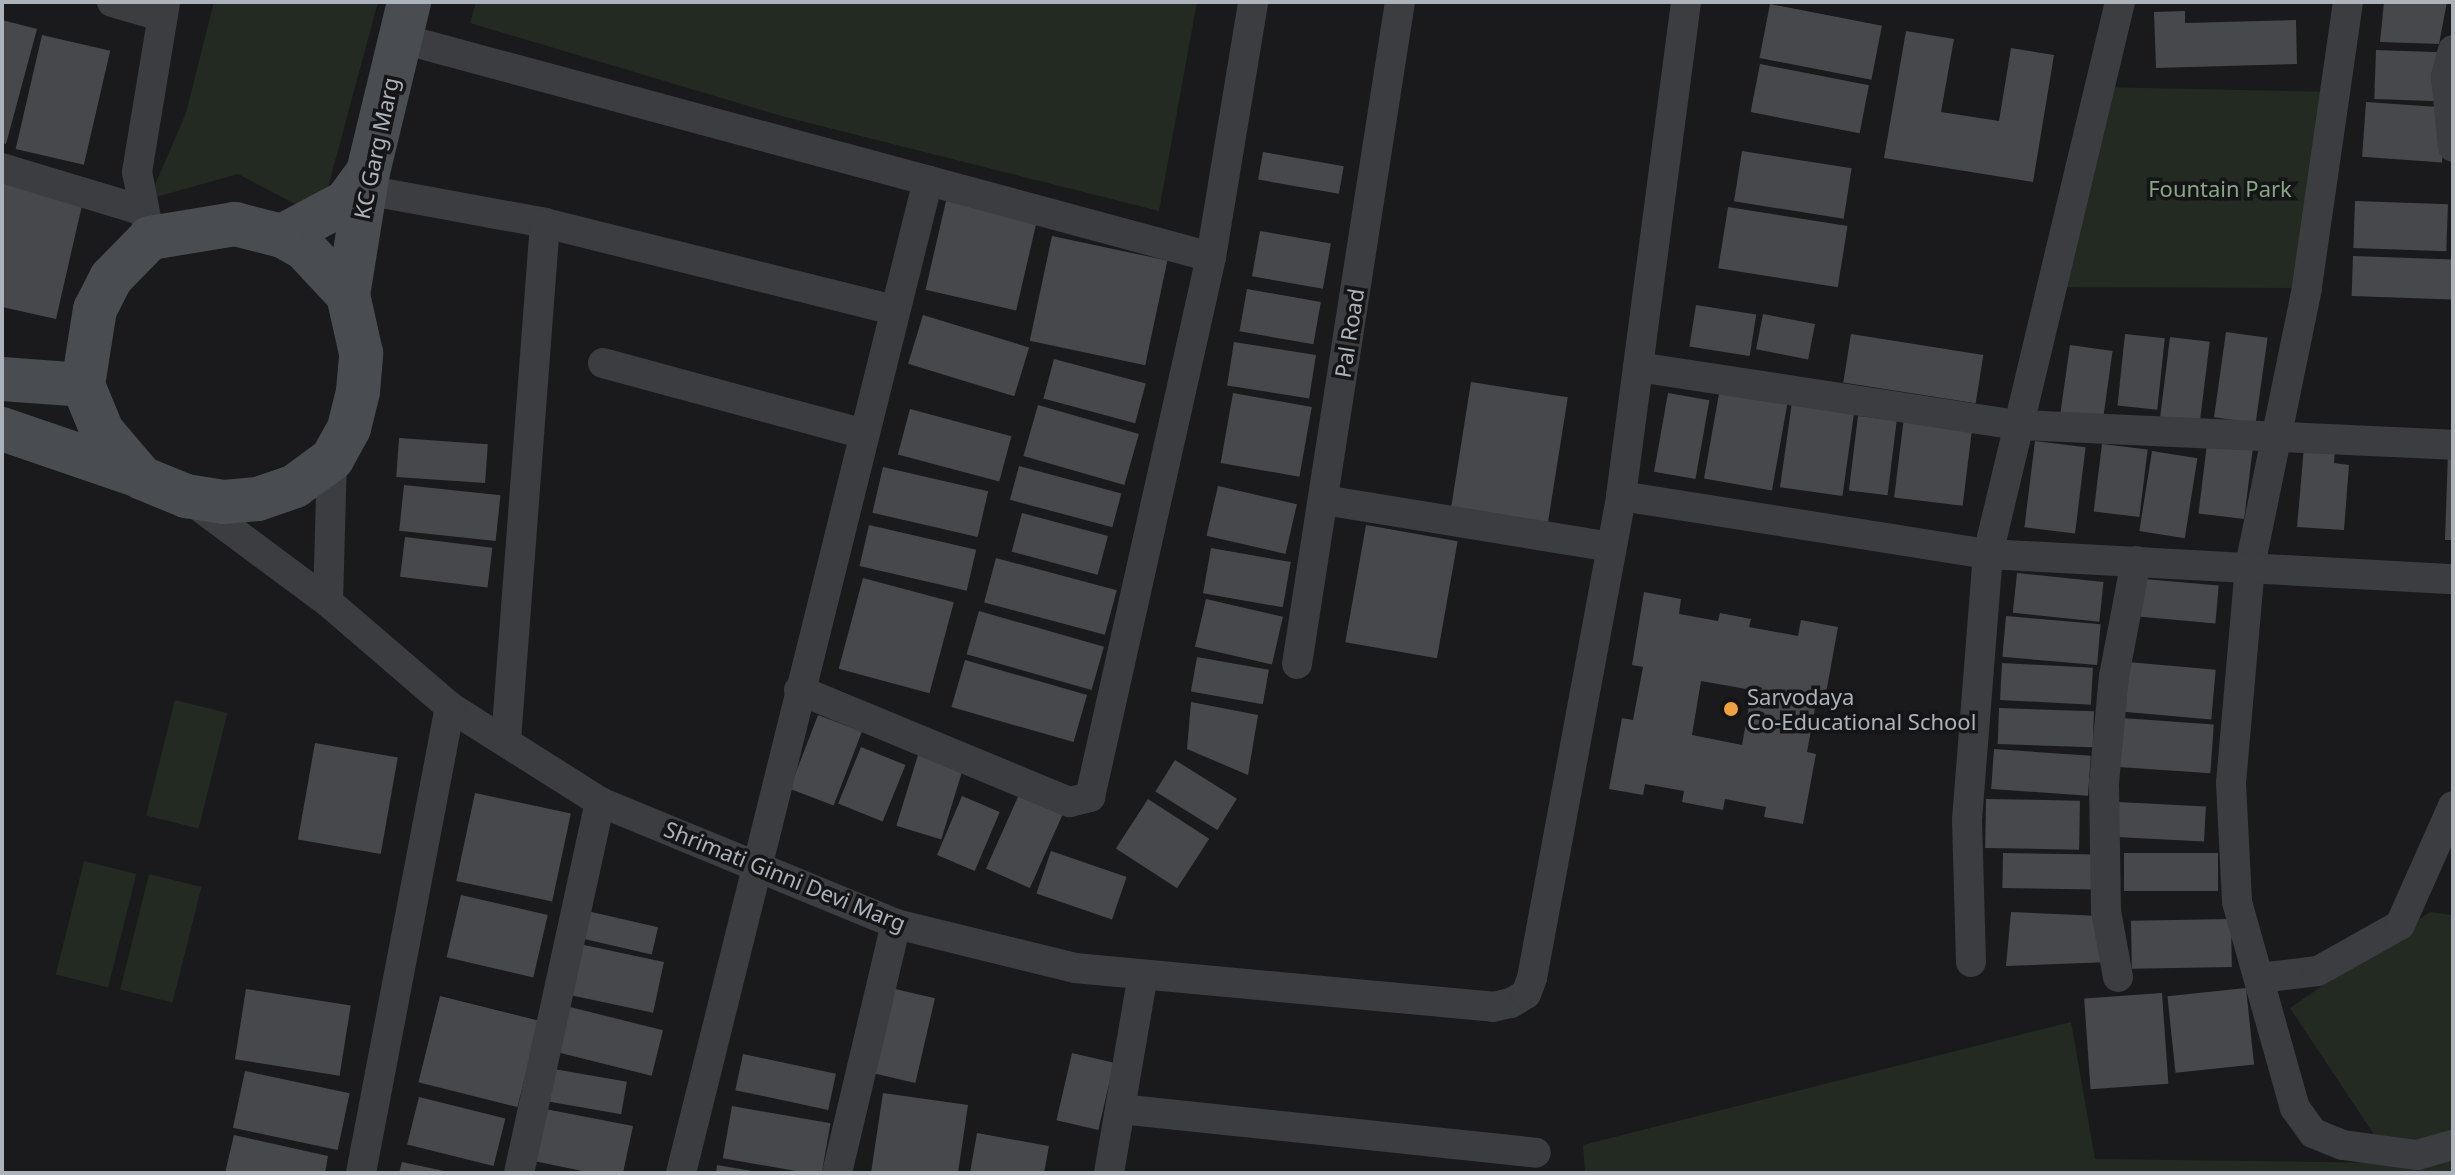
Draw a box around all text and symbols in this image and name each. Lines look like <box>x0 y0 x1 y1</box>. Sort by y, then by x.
street label: KC Garg Marg <box>348 75 404 221</box>
park label: Fountain Park <box>2148 176 2292 202</box>
street label: Pal Road <box>1329 287 1369 379</box>
place label: Sarvodaya Co-Educational School <box>1747 683 1976 734</box>
marker: Sarvodaya Co-Educational School <box>1722 700 1740 718</box>
street label: Shrimati Ginni Devi Marg <box>660 815 910 937</box>

